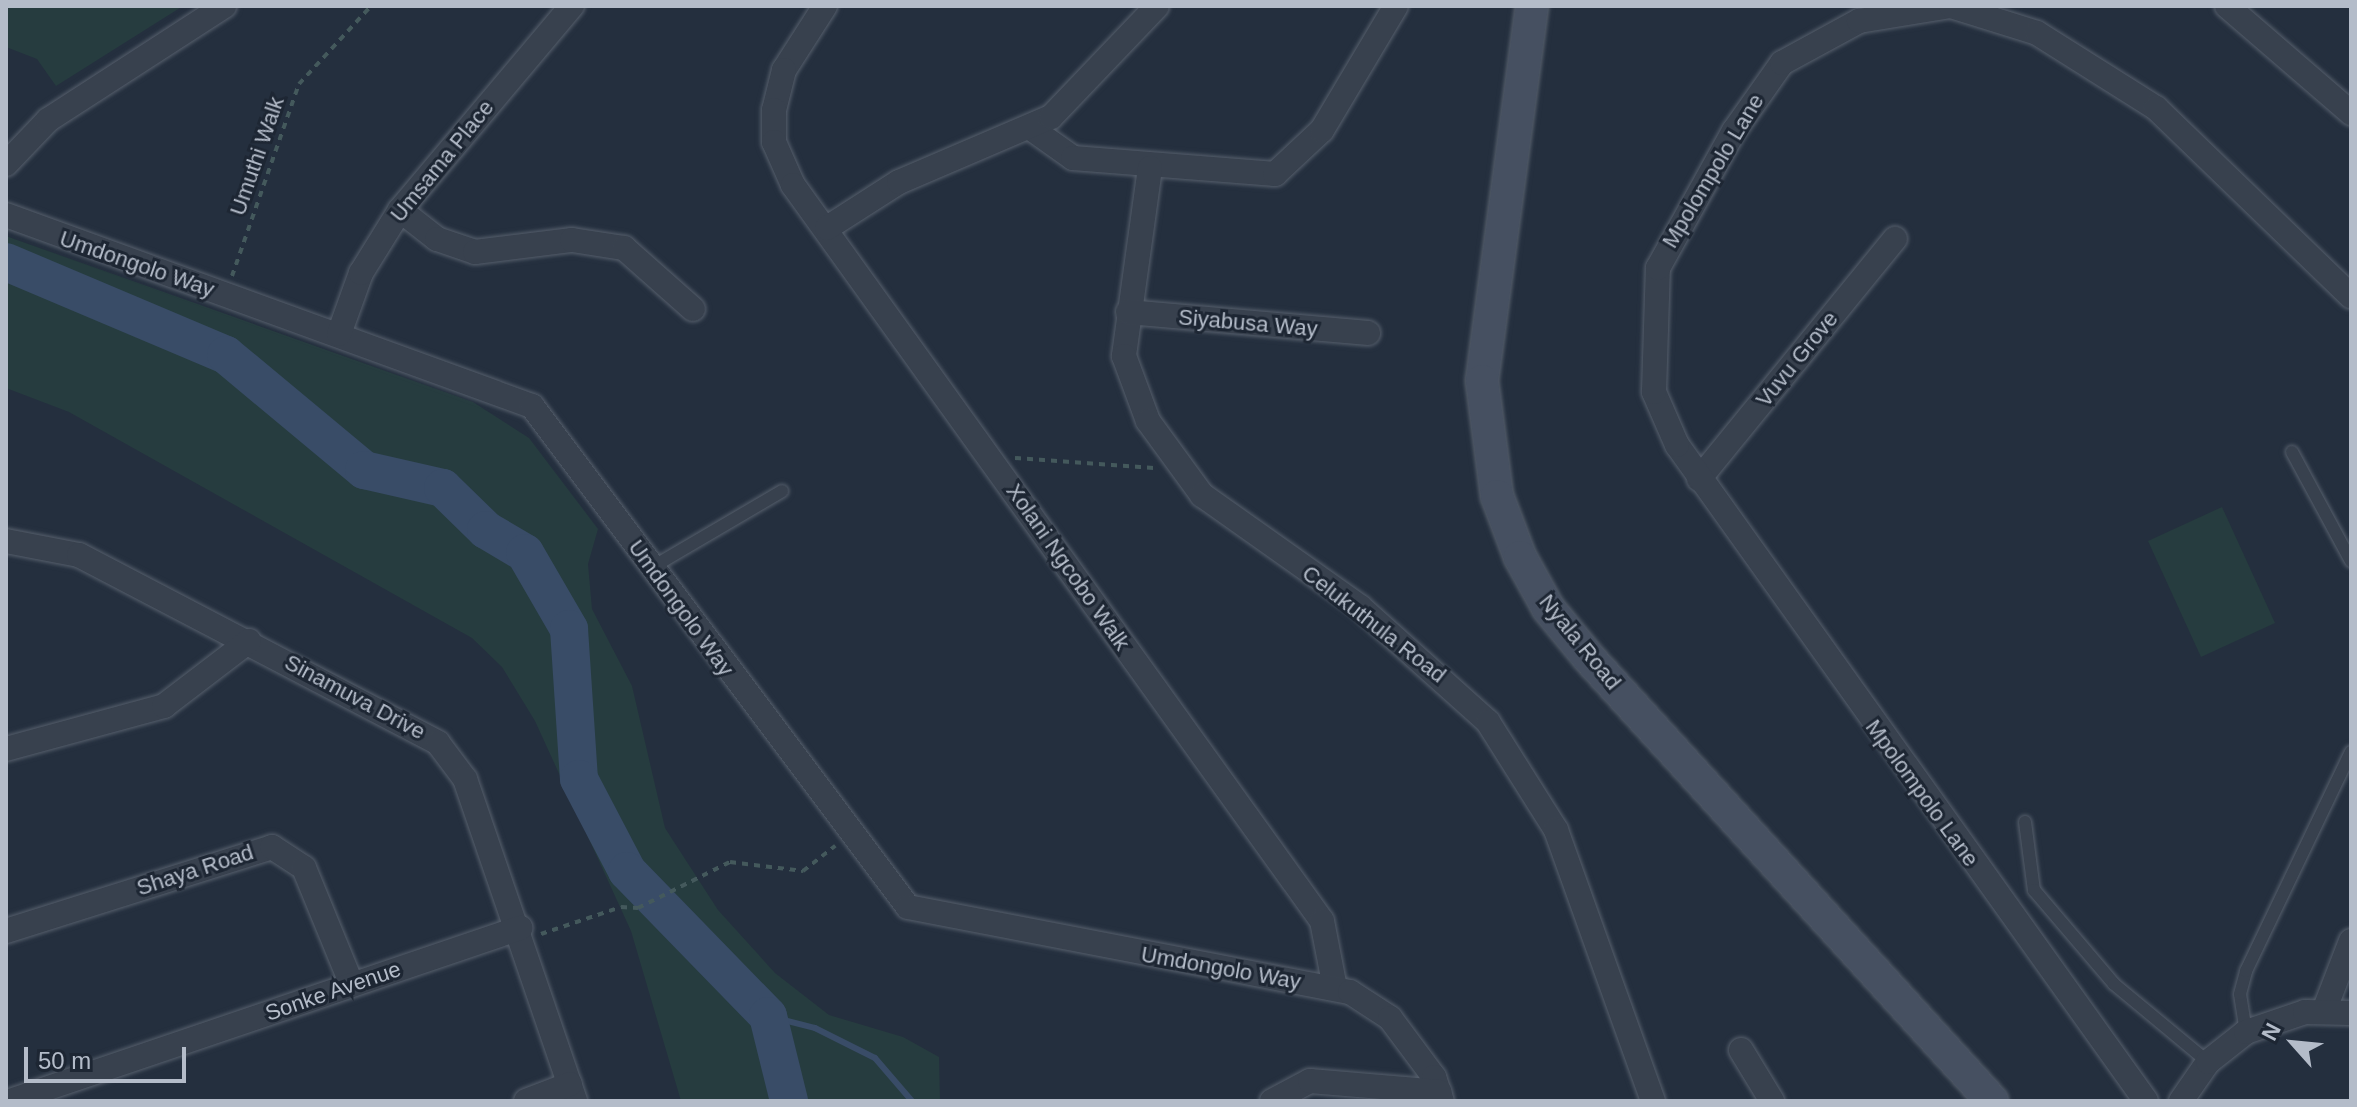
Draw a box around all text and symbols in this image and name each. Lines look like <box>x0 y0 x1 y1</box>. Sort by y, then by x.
street label: Mpolompolo Lane <box>1657 89 1769 253</box>
street label: Umuthi Walk <box>224 93 290 219</box>
street label: Umsama Place <box>385 95 499 227</box>
street label: Umdongolo Way <box>56 225 218 303</box>
street label: Siyabusa Way <box>1177 304 1319 342</box>
street label: Vuvu Grove <box>1750 306 1844 412</box>
street label: Xolani Ngcobo Walk <box>1001 479 1135 655</box>
street label: Umdongolo Way <box>623 535 739 681</box>
street label: Celukuthula Road <box>1297 560 1451 688</box>
street label: Nyala Road <box>1534 589 1626 695</box>
street label: Sinamuva Drive <box>280 649 430 745</box>
street label: Mpolompolo Lane <box>1860 714 1984 872</box>
street label: Shaya Road <box>133 839 257 901</box>
street label: Umdongolo Way <box>1139 941 1303 995</box>
street label: Sonke Avenue <box>261 955 405 1027</box>
north arrow <box>2253 1003 2333 1083</box>
text: N <box>2256 1019 2286 1045</box>
scale bar <box>28 1031 190 1081</box>
text: 50 m <box>38 1047 91 1074</box>

